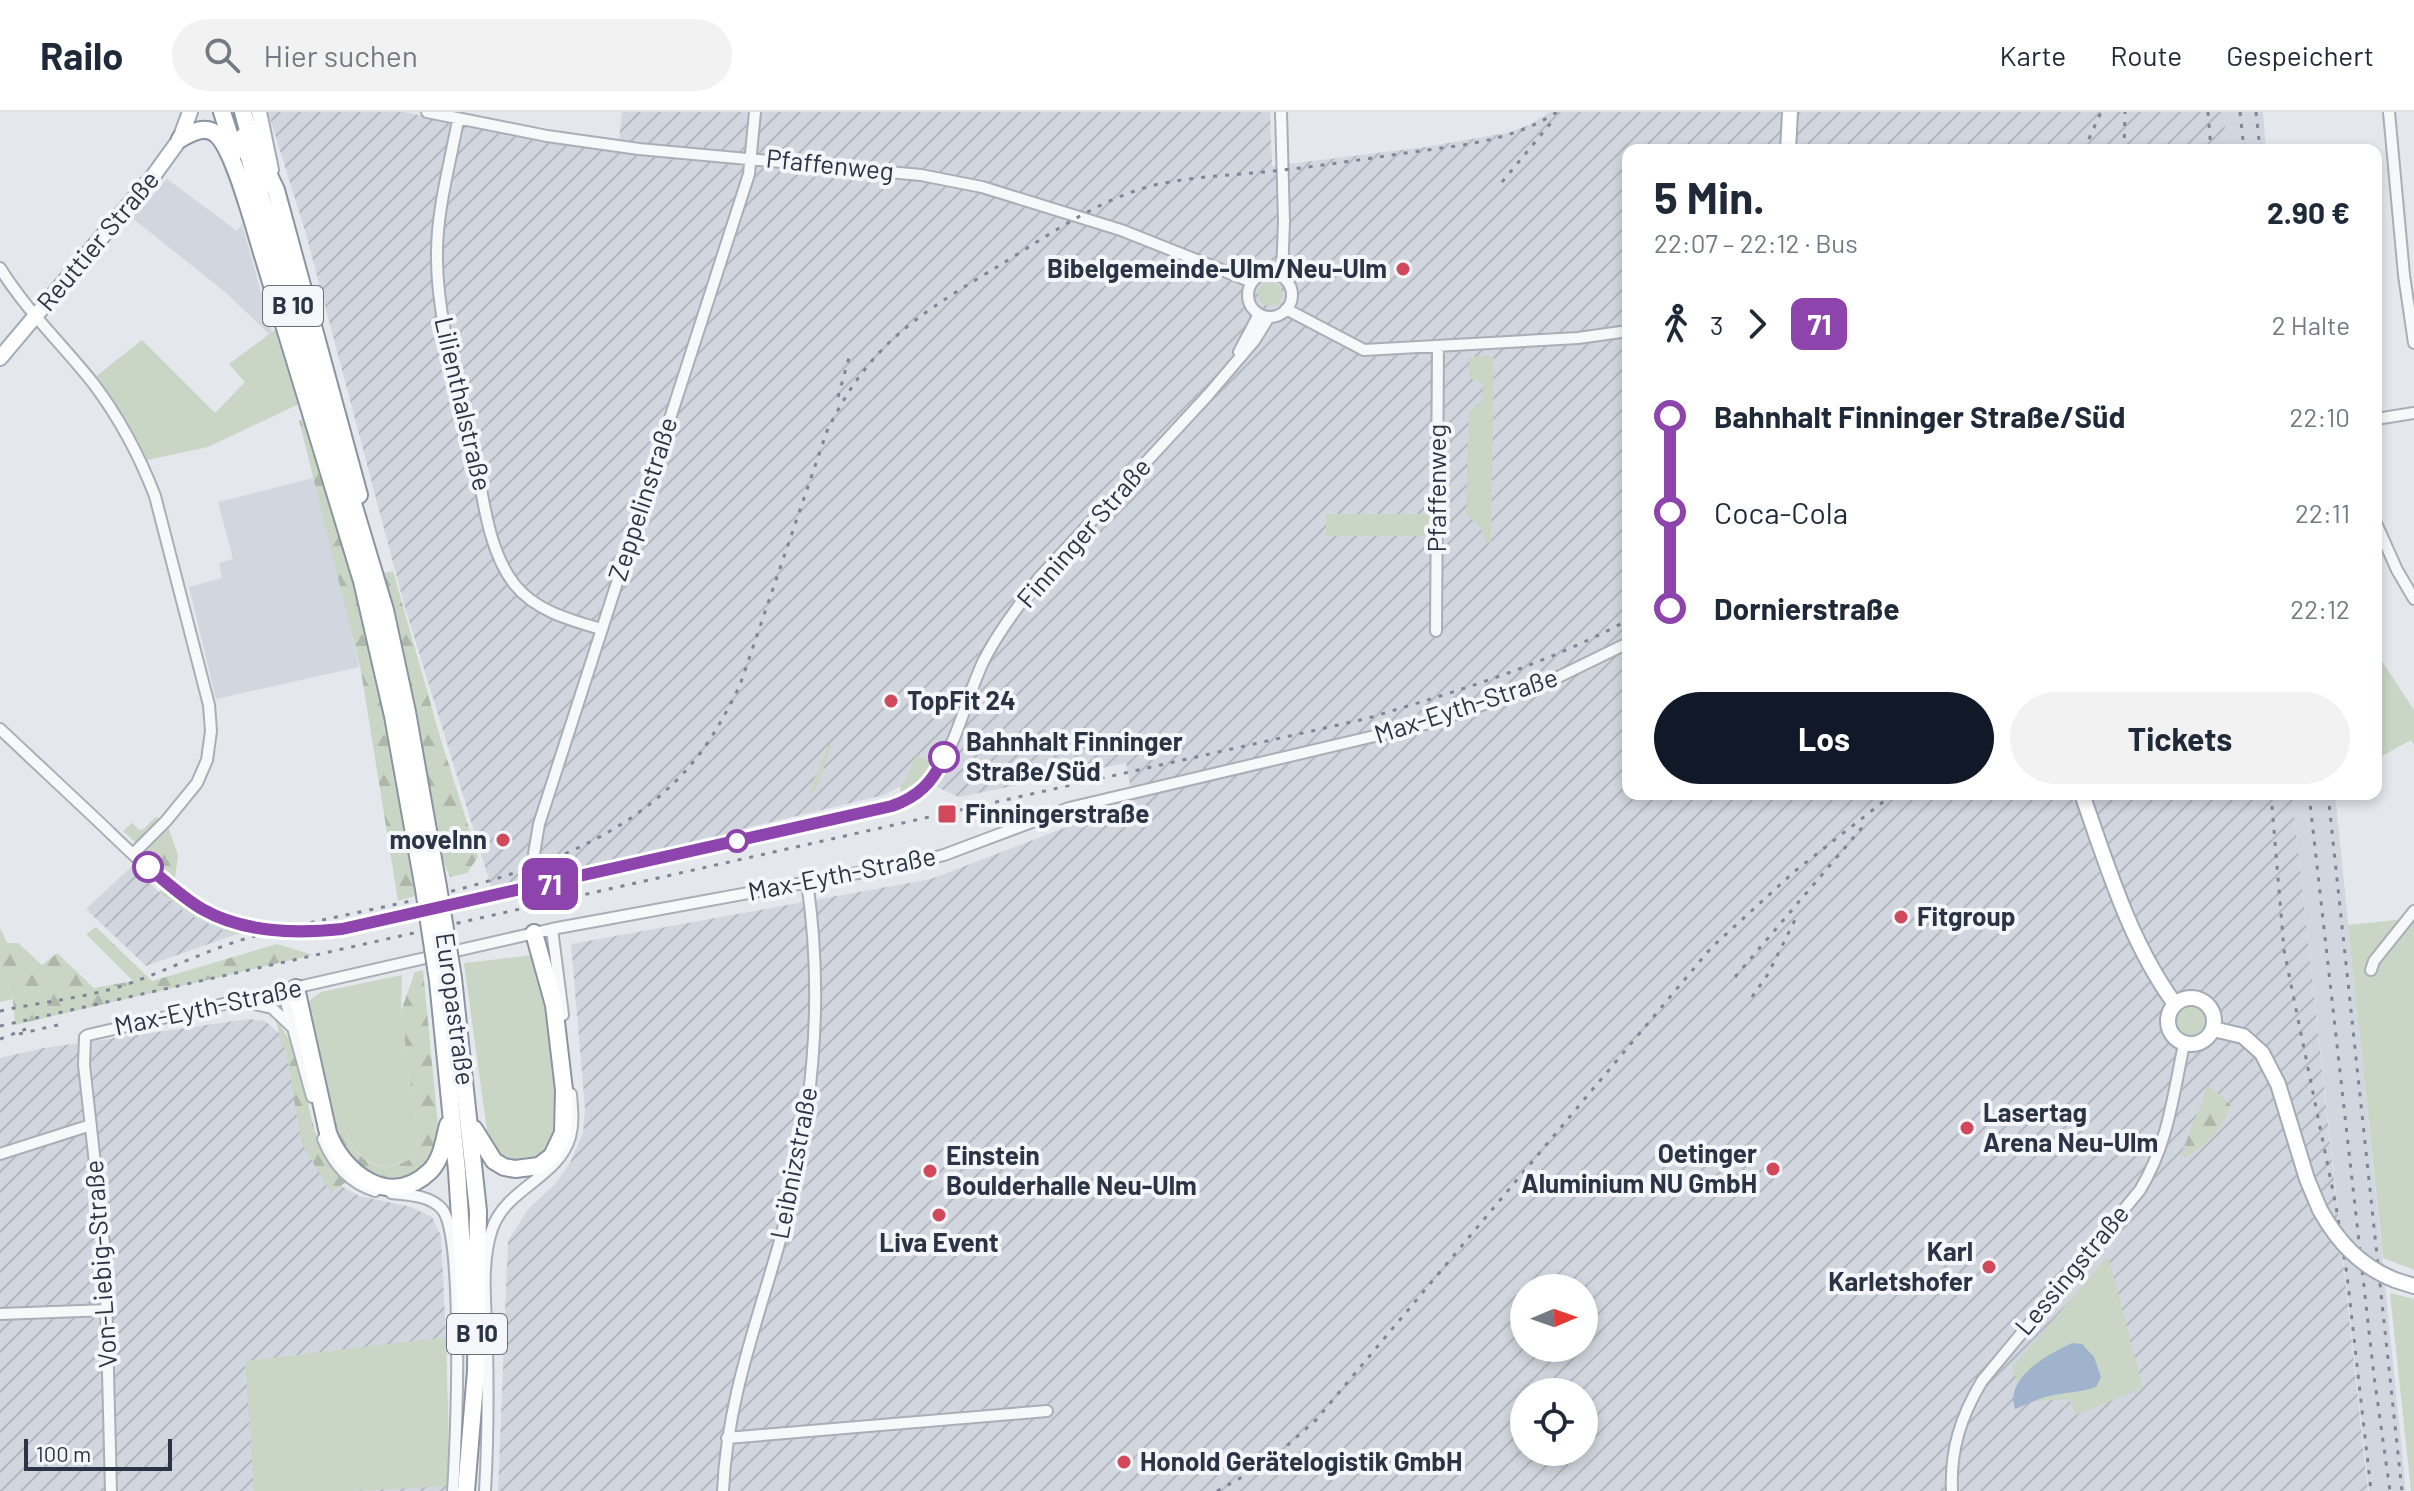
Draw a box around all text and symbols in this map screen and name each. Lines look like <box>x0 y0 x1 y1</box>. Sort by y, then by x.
search box <box>172 19 732 91</box>
text: Railo <box>40 32 124 78</box>
icon: search <box>200 33 244 77</box>
text: Hier suchen <box>264 37 418 73</box>
text: Karte <box>2000 38 2066 72</box>
text: Route <box>2110 38 2182 72</box>
text: Gespeichert <box>2226 38 2374 72</box>
street label: Pfaffenweg <box>765 141 896 186</box>
street label: Reuttier Straße <box>29 164 164 316</box>
text: 5 Min. <box>1654 170 1765 223</box>
text: 2.90 € <box>2267 194 2350 230</box>
text: 22:07 – 22:12 · Bus <box>1654 227 1858 258</box>
place label: Bibelgemeinde-Ulm/Neu-Ulm <box>1047 252 1387 283</box>
marker: Bibelgemeinde-Ulm/Neu-Ulm <box>1394 260 1412 278</box>
road number: B 10 <box>263 286 323 326</box>
icon: walk <box>1654 302 1698 346</box>
icon: forward <box>1735 302 1779 346</box>
text: 71 <box>1807 307 1831 341</box>
text: 3 <box>1710 309 1723 340</box>
text: 2 Halte <box>2272 309 2350 340</box>
street label: Lilienthalstraße <box>429 314 500 494</box>
text: Bahnhalt Finninger Straße/Süd <box>1714 398 2125 434</box>
text: 22:10 <box>2290 401 2350 432</box>
street label: Zeppelinstraße <box>601 413 683 584</box>
street label: Pfaffenweg <box>1420 424 1451 552</box>
street label: Finninger Straße <box>1009 451 1156 613</box>
text: Coca-Cola <box>1714 494 1848 530</box>
text: 22:11 <box>2295 497 2350 528</box>
text: Dornierstraße <box>1714 590 1900 626</box>
text: 22:12 <box>2290 593 2350 624</box>
street label: Max-Eyth-Straße <box>1370 660 1561 749</box>
place label: TopFit 24 <box>907 684 1016 715</box>
marker: TopFit 24 <box>882 692 900 710</box>
button: Los <box>1654 692 1994 784</box>
button: Tickets <box>2010 692 2350 784</box>
place label: Bahnhalt Finninger Straße/Süd <box>966 725 1183 786</box>
marker: Bahnhalt Finninger Straße/Süd <box>929 742 959 772</box>
place label: Finningerstraße <box>965 797 1149 828</box>
marker: Finningerstraße <box>936 803 958 825</box>
place label: moveInn <box>389 823 487 854</box>
unlabelled marker <box>726 830 748 852</box>
marker: moveInn <box>494 831 512 849</box>
street label: Max-Eyth-Straße <box>745 839 938 906</box>
unlabelled marker <box>133 852 163 882</box>
line badge: 71 <box>514 858 586 910</box>
text: 71 <box>538 867 562 901</box>
place label: Fitgroup <box>1917 900 2016 931</box>
marker: Fitgroup <box>1892 908 1910 926</box>
street label: Europastraße <box>430 930 483 1087</box>
street label: Max-Eyth-Straße <box>111 971 304 1041</box>
street label: Leibnizstraße <box>763 1084 822 1242</box>
place label: Lasertag Arena Neu-Ulm <box>1983 1096 2158 1157</box>
marker: Lasertag Arena Neu-Ulm <box>1958 1119 1976 1137</box>
place label: Oetinger Aluminium NU GmbH <box>1521 1137 1757 1198</box>
place label: Einstein Boulderhalle Neu-Ulm <box>946 1139 1197 1200</box>
street label: Von-Liebig-Straße <box>77 1159 122 1369</box>
marker: Oetinger Aluminium NU GmbH <box>1764 1160 1782 1178</box>
marker: Einstein Boulderhalle Neu-Ulm <box>921 1162 939 1180</box>
street label: Lessingstraße <box>2007 1198 2134 1340</box>
marker: Liva Event <box>930 1206 948 1224</box>
place label: Liva Event <box>879 1226 999 1257</box>
place label: Karl Karletshofer <box>1828 1235 1973 1296</box>
marker: Karl Karletshofer <box>1980 1258 1998 1276</box>
north arrow <box>1510 1274 1598 1362</box>
map controls <box>1510 1274 1598 1466</box>
road number: B 10 <box>447 1314 507 1354</box>
button: locate <box>1510 1378 1598 1466</box>
scale bar <box>24 1435 172 1471</box>
text: 100 m <box>36 1440 91 1466</box>
place label: Honold Gerätelogistik GmbH <box>1140 1445 1462 1476</box>
marker: Honold Gerätelogistik GmbH <box>1115 1453 1133 1471</box>

